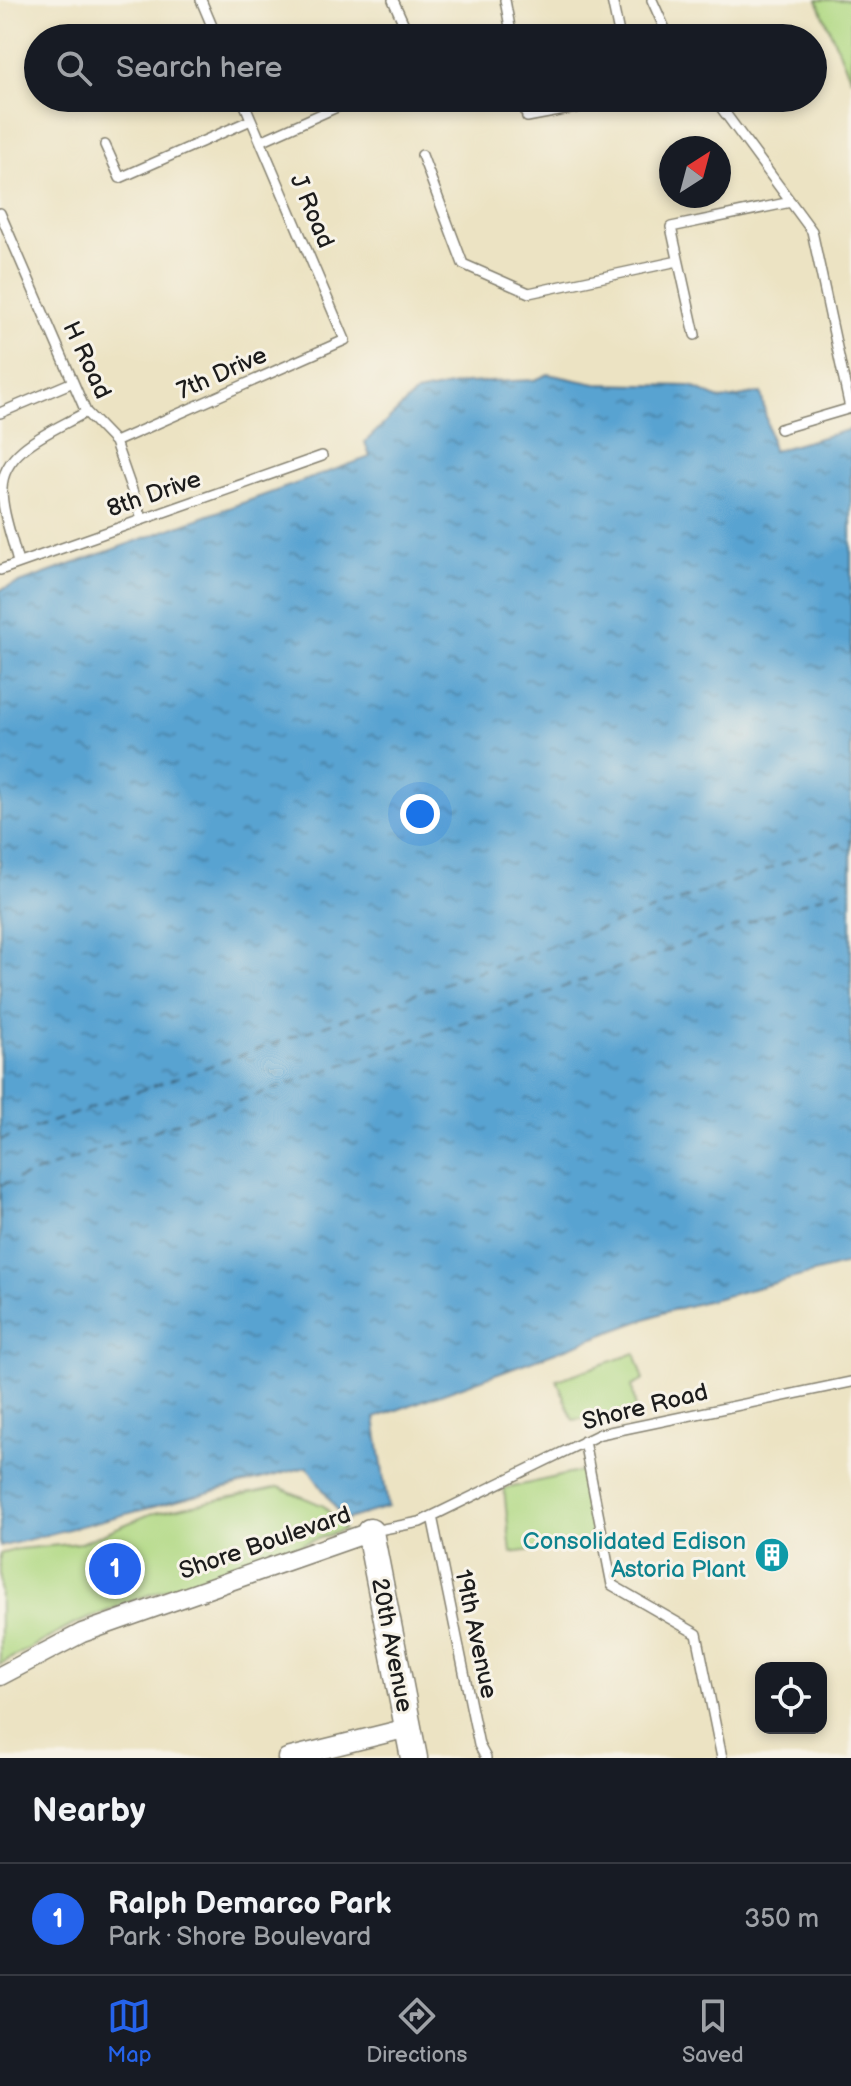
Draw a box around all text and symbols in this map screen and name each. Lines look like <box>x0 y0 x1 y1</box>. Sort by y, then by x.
search box <box>24 24 827 112</box>
icon: search <box>52 46 96 90</box>
text: Search here <box>116 50 282 86</box>
north arrow <box>659 136 731 208</box>
street label: J Road <box>284 170 340 252</box>
street label: H Road <box>57 317 117 403</box>
street label: 7th Drive <box>173 340 271 406</box>
street label: 8th Drive <box>103 464 205 524</box>
your location <box>400 794 440 834</box>
street label: Shore Road <box>579 1377 711 1437</box>
street label: Shore Boulevard <box>175 1500 355 1586</box>
place label: Consolidated Edison Astoria Plant <box>523 1527 747 1584</box>
building icon: Consolidated Edison Astoria Plant <box>753 1536 791 1574</box>
pin: 1 <box>89 1539 141 1599</box>
street label: 19th Avenue <box>448 1567 504 1701</box>
street label: 20th Avenue <box>365 1576 419 1714</box>
map controls <box>755 1662 827 1734</box>
button: locate <box>755 1662 827 1734</box>
text: Nearby <box>32 1790 146 1831</box>
text: Ralph Demarco Park <box>108 1886 391 1922</box>
text: 1 <box>53 1904 63 1935</box>
text: 350 m <box>744 1904 819 1935</box>
text: Park · Shore Boulevard <box>108 1922 371 1953</box>
tab: Map <box>107 1994 152 2069</box>
tab: Directions <box>366 1994 467 2069</box>
tab: Saved <box>682 1994 744 2069</box>

